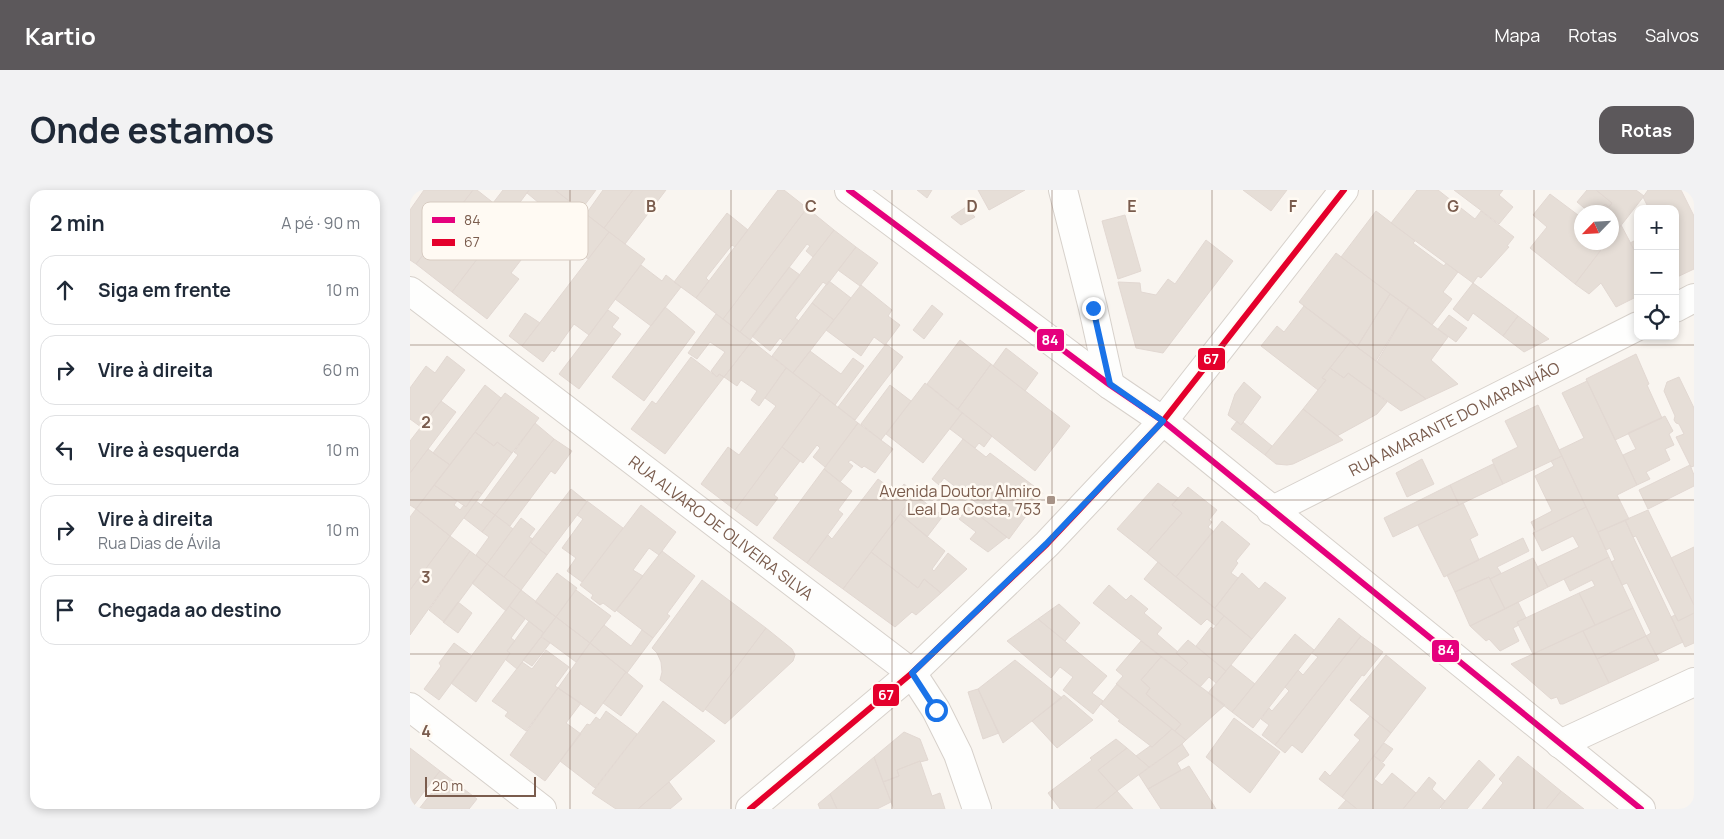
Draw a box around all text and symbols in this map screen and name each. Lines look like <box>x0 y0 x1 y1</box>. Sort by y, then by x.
text: Kartio <box>25 19 96 52</box>
text: Mapa <box>1494 23 1540 47</box>
text: Rotas <box>1568 23 1617 47</box>
text: Salvos <box>1645 23 1699 47</box>
text: Onde estamos <box>30 106 274 154</box>
button: Rotas <box>1599 106 1694 154</box>
text: B <box>646 195 656 217</box>
text: C <box>805 195 817 217</box>
text: D <box>966 195 978 217</box>
text: E <box>1127 195 1137 217</box>
text: F <box>1289 195 1298 217</box>
text: G <box>1447 195 1459 217</box>
legend <box>422 202 588 260</box>
north arrow <box>1574 205 1619 250</box>
map controls <box>1634 205 1679 340</box>
button: + <box>1634 205 1679 250</box>
text: 2 min <box>50 209 105 237</box>
text: 84 <box>464 210 480 229</box>
text: A pé · 90 m <box>281 212 360 234</box>
text: 67 <box>464 232 480 251</box>
button: − <box>1634 250 1679 295</box>
icon: ahead <box>51 276 79 304</box>
text: Siga em frente <box>98 277 231 303</box>
text: 10 m <box>326 279 359 301</box>
button: locate <box>1634 295 1679 340</box>
route end <box>1082 297 1105 320</box>
line badge: 84 <box>1036 328 1065 352</box>
text: 84 <box>1041 330 1059 349</box>
line badge: 67 <box>1197 347 1226 371</box>
text: 67 <box>1203 349 1219 368</box>
icon: right <box>51 356 79 384</box>
street label: RUA AMARANTE DO MARANHÃO <box>1345 356 1564 481</box>
text: Vire à direita <box>98 357 213 383</box>
text: 60 m <box>323 359 359 381</box>
text: 2 <box>421 411 431 433</box>
icon: left <box>51 436 79 464</box>
text: Vire à esquerda <box>98 437 239 463</box>
text: 10 m <box>326 439 359 461</box>
street label: RUA ALVARO DE OLIVEIRA SILVA <box>624 450 818 605</box>
place label: Avenida Doutor Almiro Leal Da Costa, 753 <box>879 480 1041 520</box>
marker: Avenida Doutor Almiro Leal Da Costa, 753 <box>1045 494 1057 506</box>
text: Vire à direita <box>98 506 213 532</box>
icon: right <box>51 516 79 544</box>
text: 10 m <box>326 519 359 541</box>
text: Rua Dias de Ávila <box>98 532 221 554</box>
text: 3 <box>421 566 431 588</box>
icon: arrive <box>51 596 79 624</box>
text: Chegada ao destino <box>98 597 281 623</box>
line badge: 84 <box>1431 639 1460 663</box>
text: 84 <box>1437 640 1455 659</box>
line badge: 67 <box>872 683 900 707</box>
text: 67 <box>878 685 894 704</box>
route start <box>925 699 948 722</box>
text: 4 <box>421 720 431 742</box>
scale bar <box>425 774 536 797</box>
text: 20 m <box>432 776 463 795</box>

